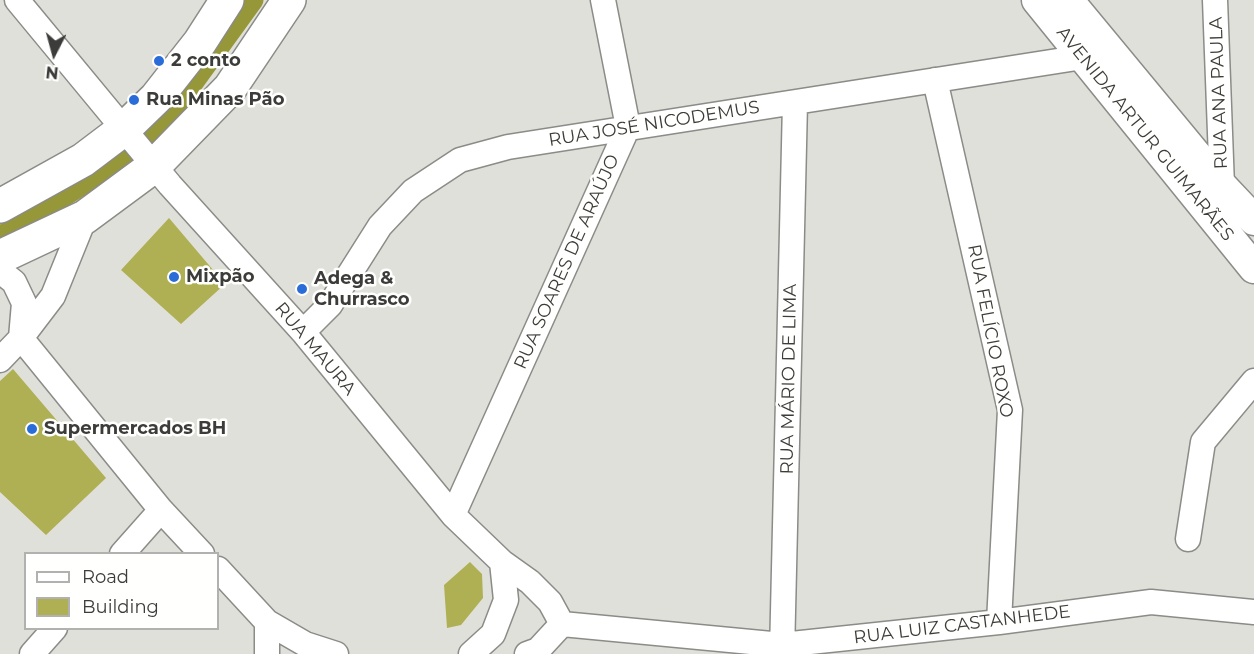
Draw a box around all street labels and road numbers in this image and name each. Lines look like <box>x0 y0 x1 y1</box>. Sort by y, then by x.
street label: RUA ANA PAULA <box>1206 17 1232 169</box>
street label: AVENIDA ARTUR GUIMARÃES <box>1052 22 1238 246</box>
street label: RUA JOSÉ NICODEMUS <box>547 97 761 151</box>
street label: RUA SOARES DE ARAÚJO <box>510 151 624 373</box>
street label: RUA FELÍCIO ROXO <box>963 242 1017 420</box>
street label: RUA MÁRIO DE LIMA <box>777 283 801 475</box>
street label: RUA MAURA <box>270 298 360 400</box>
street label: RUA LUIZ CASTANHEDE <box>852 601 1072 649</box>

